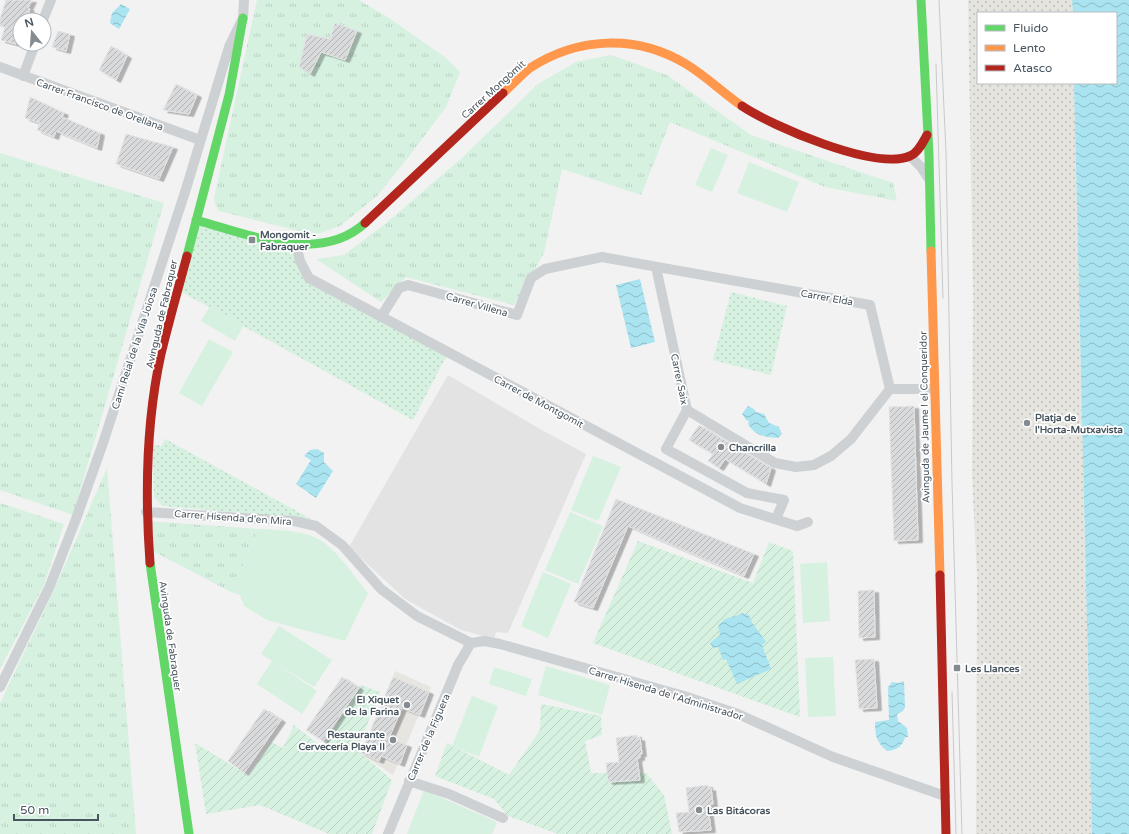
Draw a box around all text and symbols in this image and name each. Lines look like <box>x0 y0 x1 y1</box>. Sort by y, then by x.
north arrow <box>12 12 52 52</box>
legend <box>977 12 1117 84</box>
text: N <box>23 15 35 30</box>
text: Fluido <box>1013 21 1048 35</box>
text: Lento <box>1013 41 1046 55</box>
street label: Carrer Mongòmit <box>459 58 528 122</box>
text: Atasco <box>1013 61 1052 75</box>
street label: Carrer Francisco de Orellana <box>34 76 165 134</box>
place label: Mongomit - Fabraquer <box>260 229 316 253</box>
marker: Mongomit - Fabraquer <box>247 235 257 245</box>
street label: Avinguda de Fabraquer <box>144 259 180 370</box>
street label: Camí Reial de la Vila Joiosa <box>109 286 160 411</box>
street label: Carrer Elda <box>800 287 854 308</box>
street label: Carrer Villena <box>444 290 509 320</box>
street label: Avinguda de Jaume I el Conqueridor <box>917 331 932 503</box>
street label: Carrer Saix <box>668 353 690 406</box>
street label: Carrer de Montgomit <box>492 373 586 431</box>
place label: Platja de l'Horta-Mutxavista <box>1035 412 1123 436</box>
marker: Platja de l'Horta-Mutxavista <box>1022 418 1032 428</box>
marker: Chancrilla <box>716 442 726 452</box>
place label: Chancrilla <box>729 442 776 454</box>
street label: Carrer Hisenda d'en Mira <box>174 508 292 528</box>
street label: Avinguda de Fabraquer <box>156 580 184 692</box>
marker: Les Llances <box>952 663 962 673</box>
place label: Les Llances <box>965 663 1020 675</box>
street label: Carrer Hisenda de l'Administrador <box>587 665 744 723</box>
street label: Carrer de la Figuera <box>405 692 453 783</box>
place label: El Xiquet de la Farina <box>345 694 399 718</box>
marker: El Xiquet de la Farina <box>402 700 412 710</box>
place label: Restaurante Cervecería Playa II <box>298 729 385 753</box>
marker: Restaurante Cervecería Playa II <box>388 735 398 745</box>
scale bar <box>14 796 98 822</box>
text: 50 m <box>20 803 49 817</box>
marker: Las Bitácoras <box>694 805 704 815</box>
place label: Las Bitácoras <box>707 805 770 817</box>

